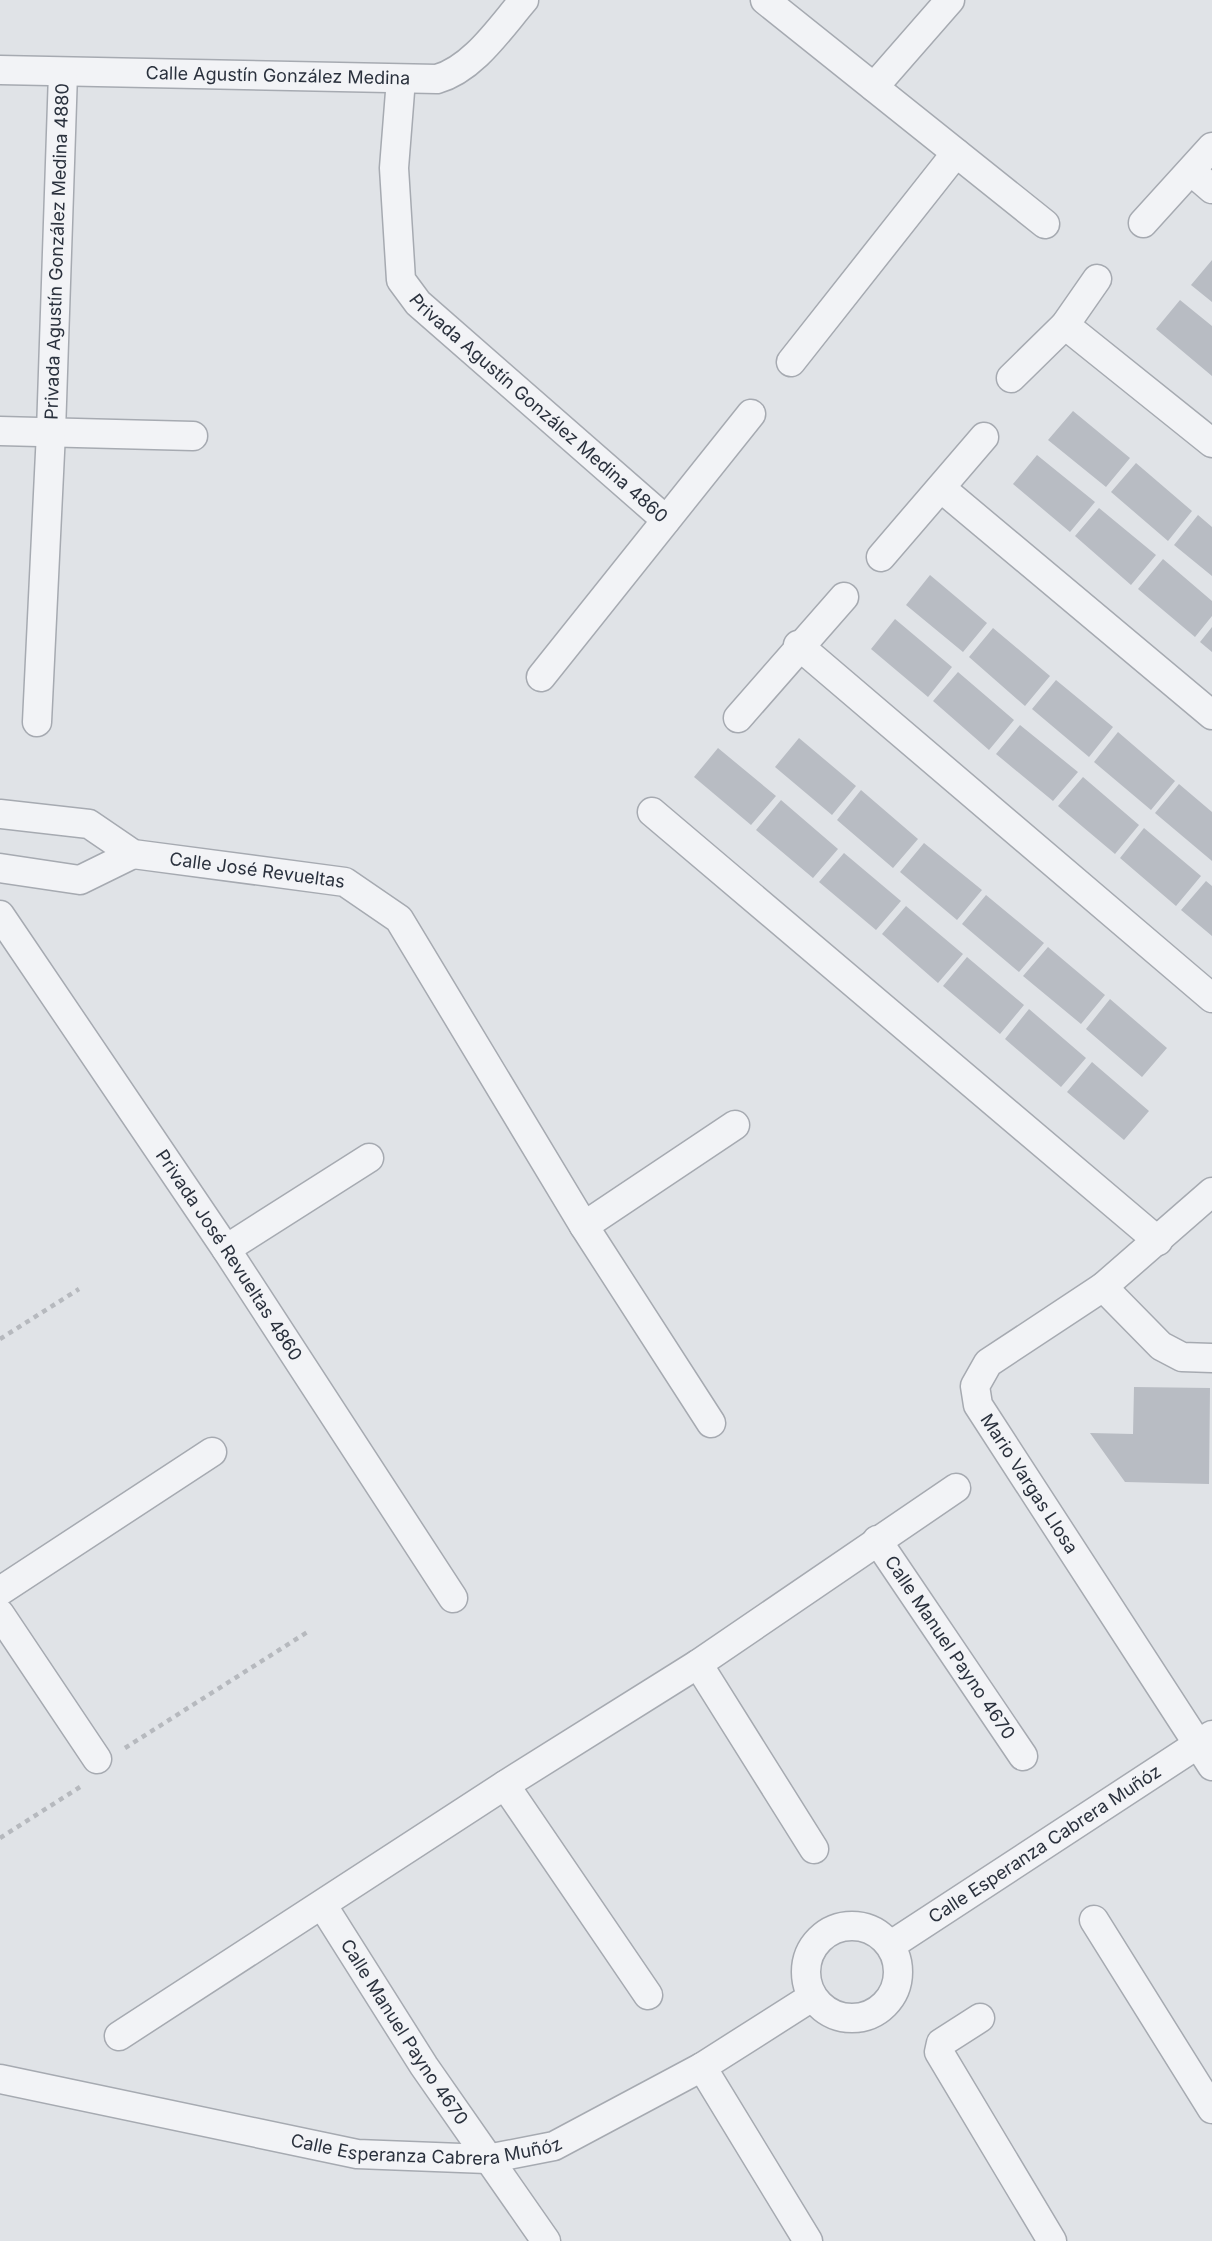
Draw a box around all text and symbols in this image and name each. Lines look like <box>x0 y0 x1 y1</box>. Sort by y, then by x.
street label: Calle Agustín González Medina <box>145 62 410 88</box>
street label: Privada Agustín González Medina 4880 <box>40 83 73 420</box>
street label: Privada Agustín González Medina 4860 <box>405 290 672 527</box>
street label: Calle José Revueltas <box>168 848 346 892</box>
street label: Privada José Revueltas 4860 <box>152 1145 307 1364</box>
street label: Mario Vargas Llosa <box>977 1410 1082 1557</box>
street label: Calle Manuel Payno 4670 <box>881 1552 1020 1743</box>
street label: Calle Esperanza Cabrera Muñóz <box>925 1760 1165 1927</box>
street label: Calle Manuel Payno 4670 <box>337 1935 473 2129</box>
street label: Calle Esperanza Cabrera Muñóz <box>289 2129 565 2169</box>

